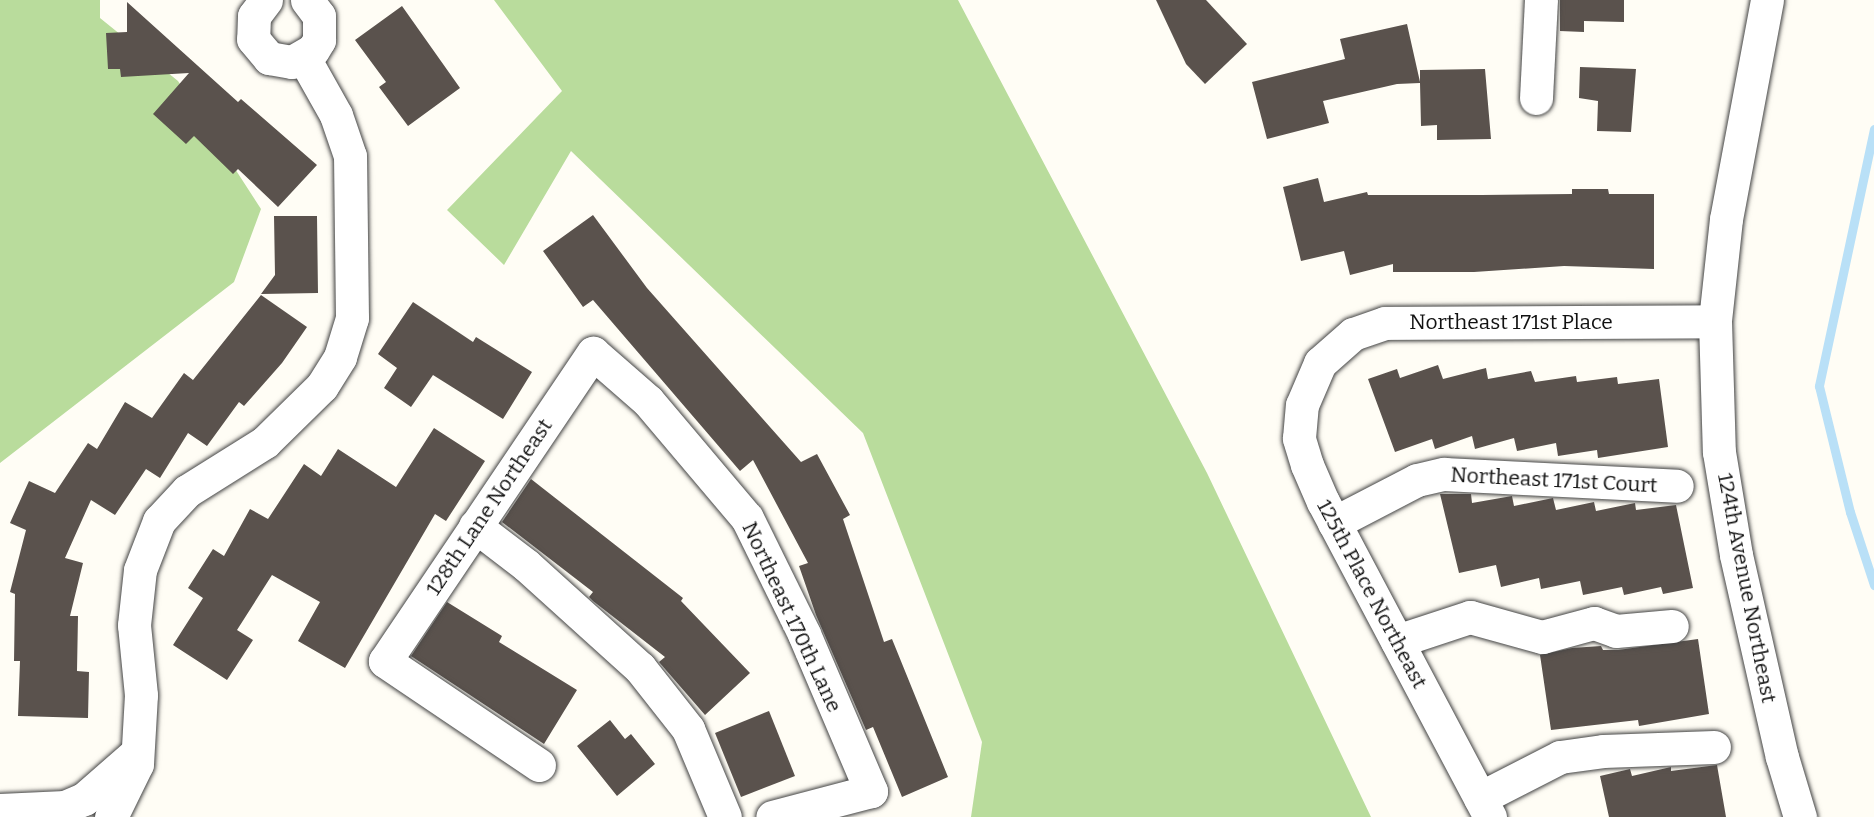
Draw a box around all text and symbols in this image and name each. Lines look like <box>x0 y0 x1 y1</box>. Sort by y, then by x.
street label: Northeast 171st Place <box>1409 309 1613 335</box>
street label: 128th Lane Northeast <box>421 414 557 600</box>
street label: Northeast 171st Court <box>1450 462 1658 498</box>
street label: 124th Avenue Northeast <box>1712 471 1782 705</box>
street label: 125th Place Northeast <box>1312 495 1432 693</box>
street label: Northeast 170th Lane <box>737 518 847 716</box>

